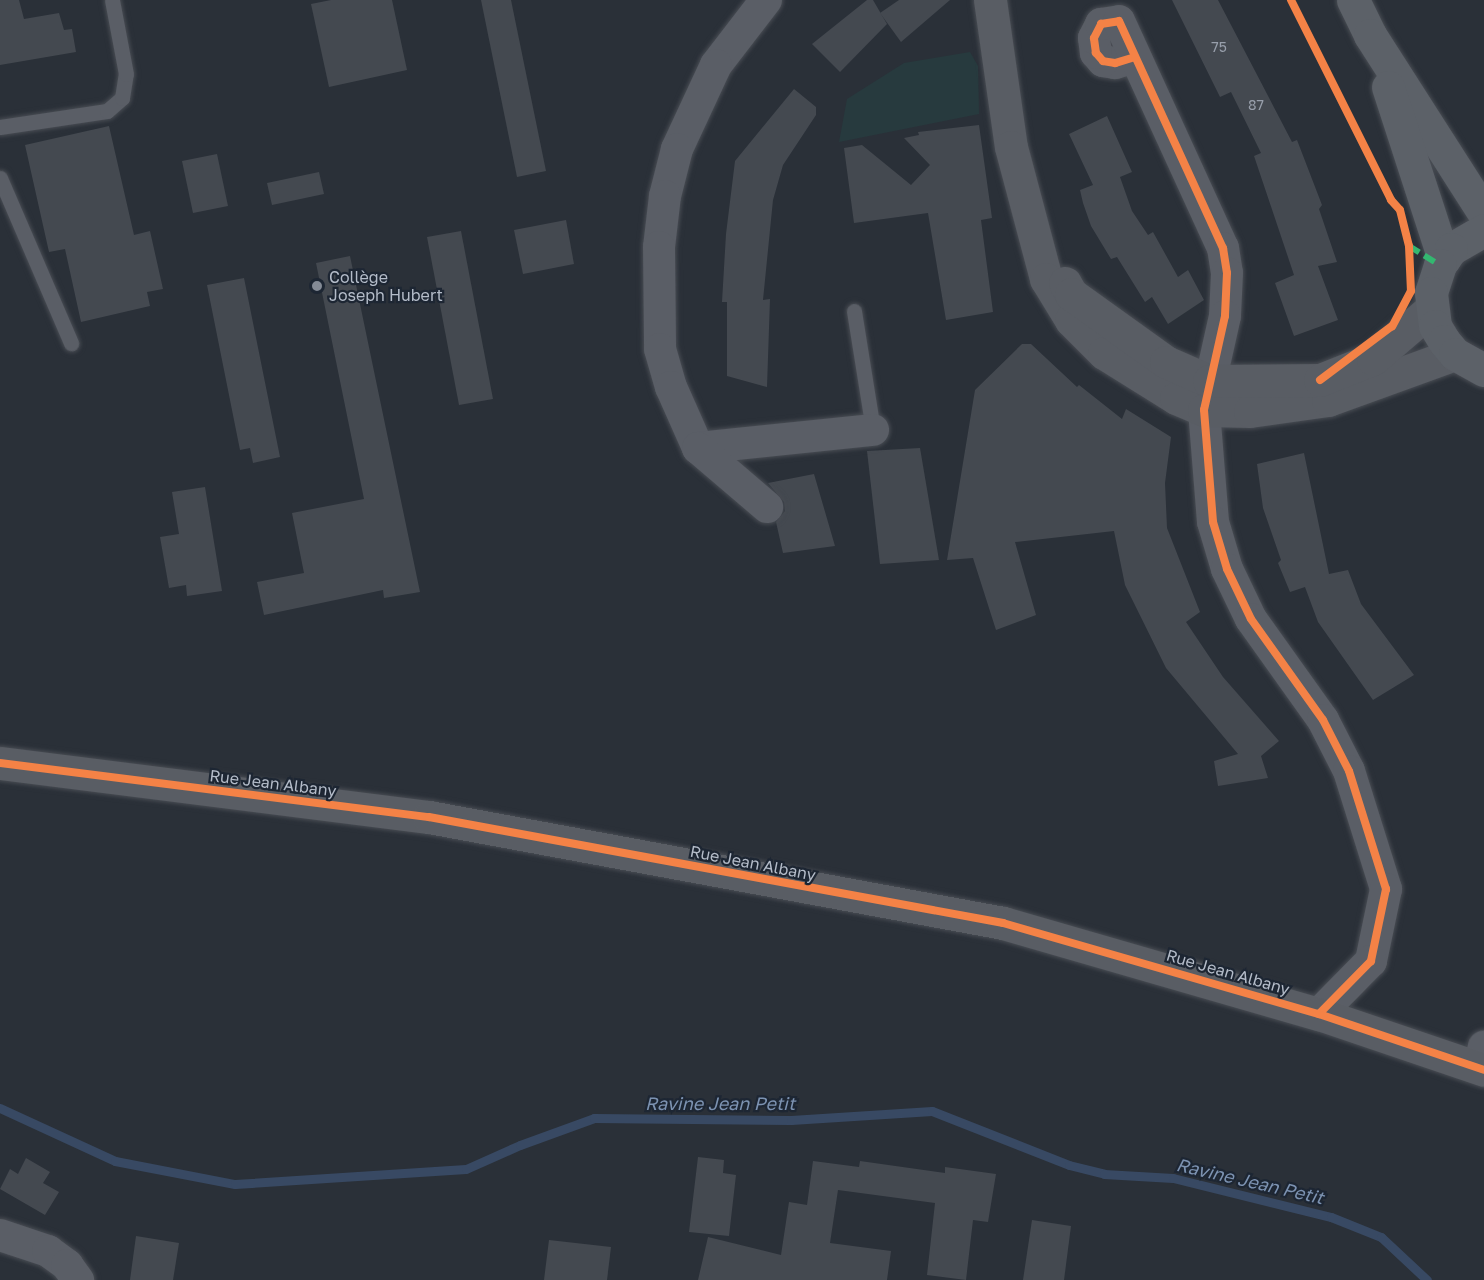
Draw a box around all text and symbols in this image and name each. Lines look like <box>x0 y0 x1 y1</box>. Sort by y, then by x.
house number: 75 <box>1211 39 1227 55</box>
house number: 87 <box>1248 97 1264 113</box>
place label: Collège Joseph Hubert <box>329 267 443 305</box>
marker: Collège Joseph Hubert <box>310 279 324 293</box>
street label: Rue Jean Albany <box>209 766 337 800</box>
street label: Rue Jean Albany <box>689 841 817 885</box>
street label: Rue Jean Albany <box>1164 945 1292 999</box>
water label: Ravine Jean Petit <box>645 1092 795 1114</box>
water label: Ravine Jean Petit <box>1174 1154 1326 1208</box>

